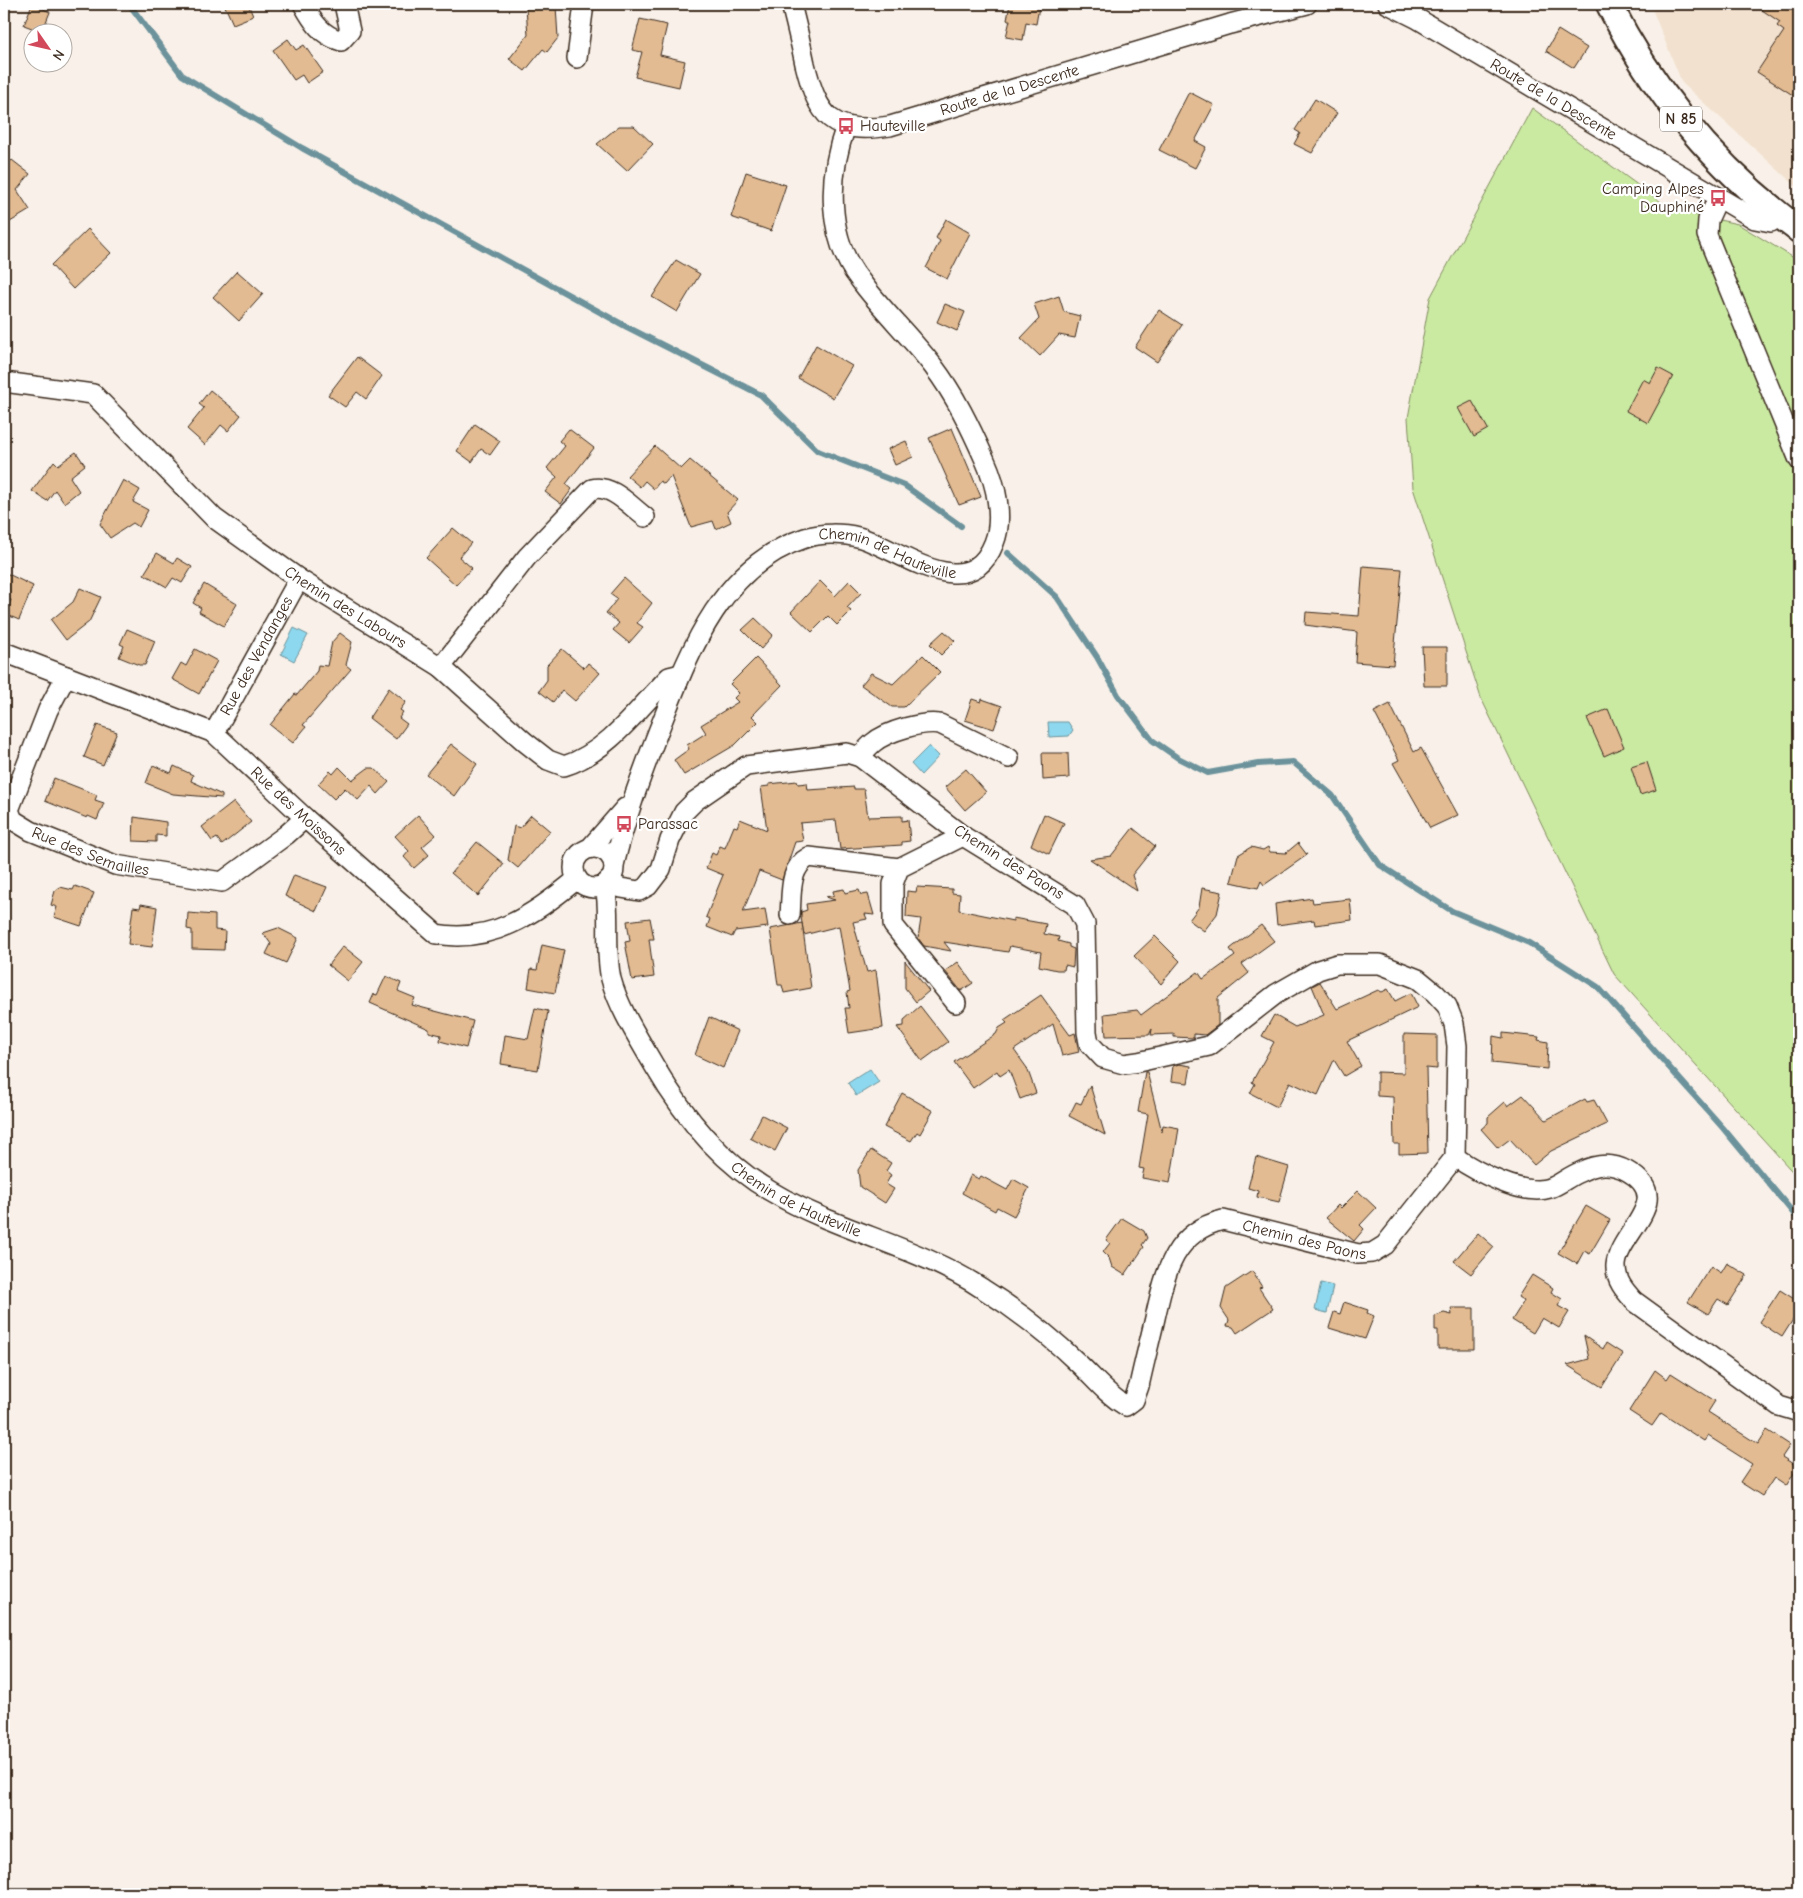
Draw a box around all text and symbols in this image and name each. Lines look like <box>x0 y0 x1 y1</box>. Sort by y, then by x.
north arrow <box>22 22 72 72</box>
text: N <box>49 46 68 64</box>
street label: Route de la Descente <box>1487 55 1620 144</box>
street label: Route de la Descente <box>938 61 1081 119</box>
road number: N 85 <box>1660 106 1702 132</box>
bus stop icon: Hauteville <box>836 116 856 136</box>
place label: Hauteville <box>860 117 925 135</box>
place label: Camping Alpes Dauphiné <box>1602 180 1704 216</box>
bus stop icon: Camping Alpes Dauphiné <box>1708 188 1728 208</box>
street label: Chemin de Hauteville <box>818 525 957 582</box>
street label: Chemin des Labours <box>281 562 410 652</box>
street label: Rue des Vendanges <box>217 593 297 719</box>
street label: Rue des Moissons <box>247 763 350 859</box>
bus stop icon: Parassac <box>614 814 634 834</box>
place label: Parassac <box>638 815 698 833</box>
street label: Chemin des Paons <box>951 821 1068 903</box>
street label: Rue des Semailles <box>29 823 151 879</box>
street label: Chemin de Hauteville <box>727 1158 864 1241</box>
street label: Chemin des Paons <box>1241 1216 1367 1263</box>

